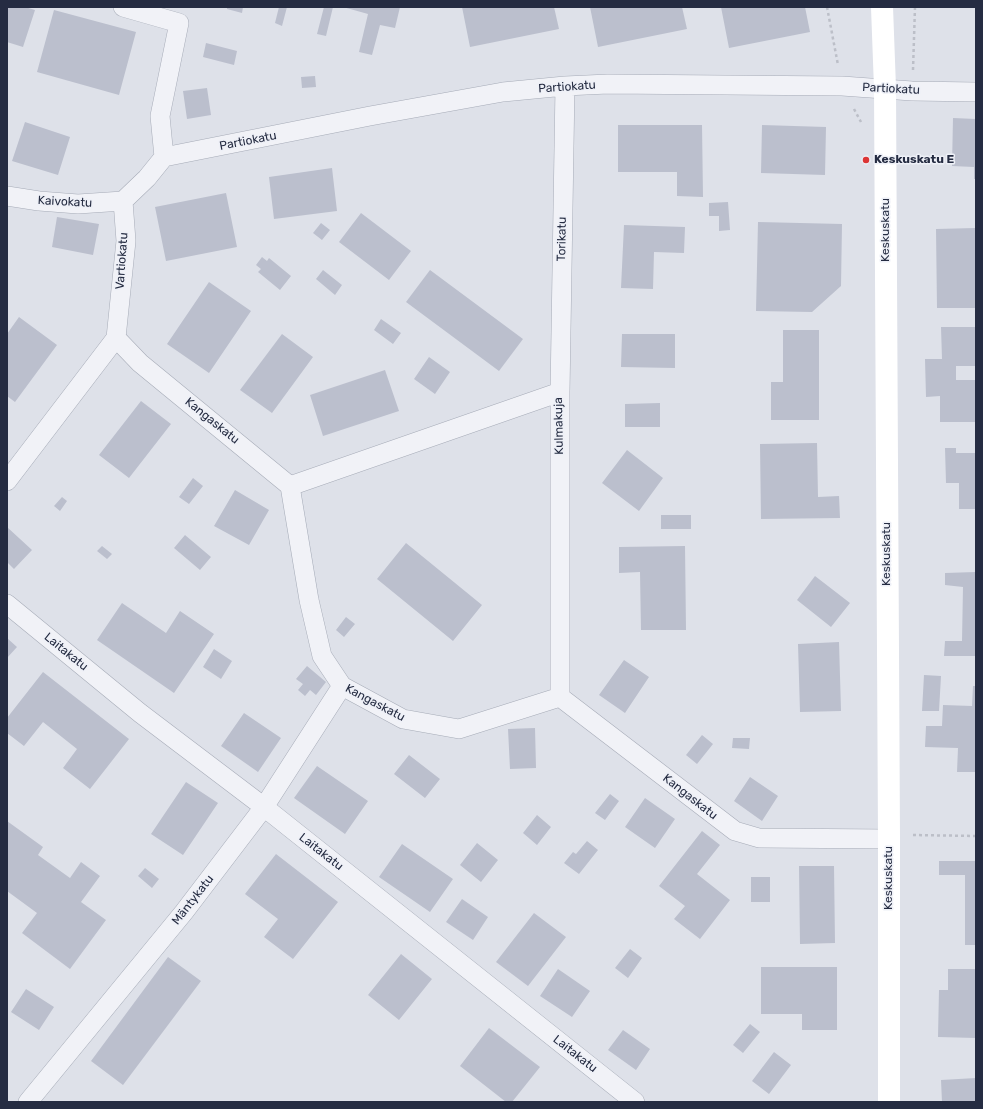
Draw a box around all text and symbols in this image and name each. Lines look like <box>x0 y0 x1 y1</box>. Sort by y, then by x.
street label: Partiokatu <box>538 78 596 96</box>
street label: Partiokatu <box>862 80 920 98</box>
street label: Partiokatu <box>218 128 278 154</box>
place label: Keskuskatu E <box>874 153 954 167</box>
marker: Keskuskatu E <box>861 155 871 165</box>
street label: Kaivokatu <box>37 193 93 211</box>
street label: Keskuskatu <box>879 198 893 262</box>
street label: Torikatu <box>554 217 570 261</box>
street label: Vartiokatu <box>113 232 131 290</box>
street label: Kangaskatu <box>182 395 242 447</box>
street label: Kulmakuja <box>551 397 567 455</box>
street label: Keskuskatu <box>880 522 894 586</box>
street label: Laitakatu <box>41 630 91 674</box>
street label: Kangaskatu <box>343 681 407 725</box>
street label: Kangaskatu <box>660 771 720 823</box>
street label: Laitakatu <box>296 830 346 874</box>
street label: Keskuskatu <box>882 846 896 910</box>
street label: Mäntykatu <box>169 872 217 928</box>
street label: Laitakatu <box>550 1032 600 1076</box>

